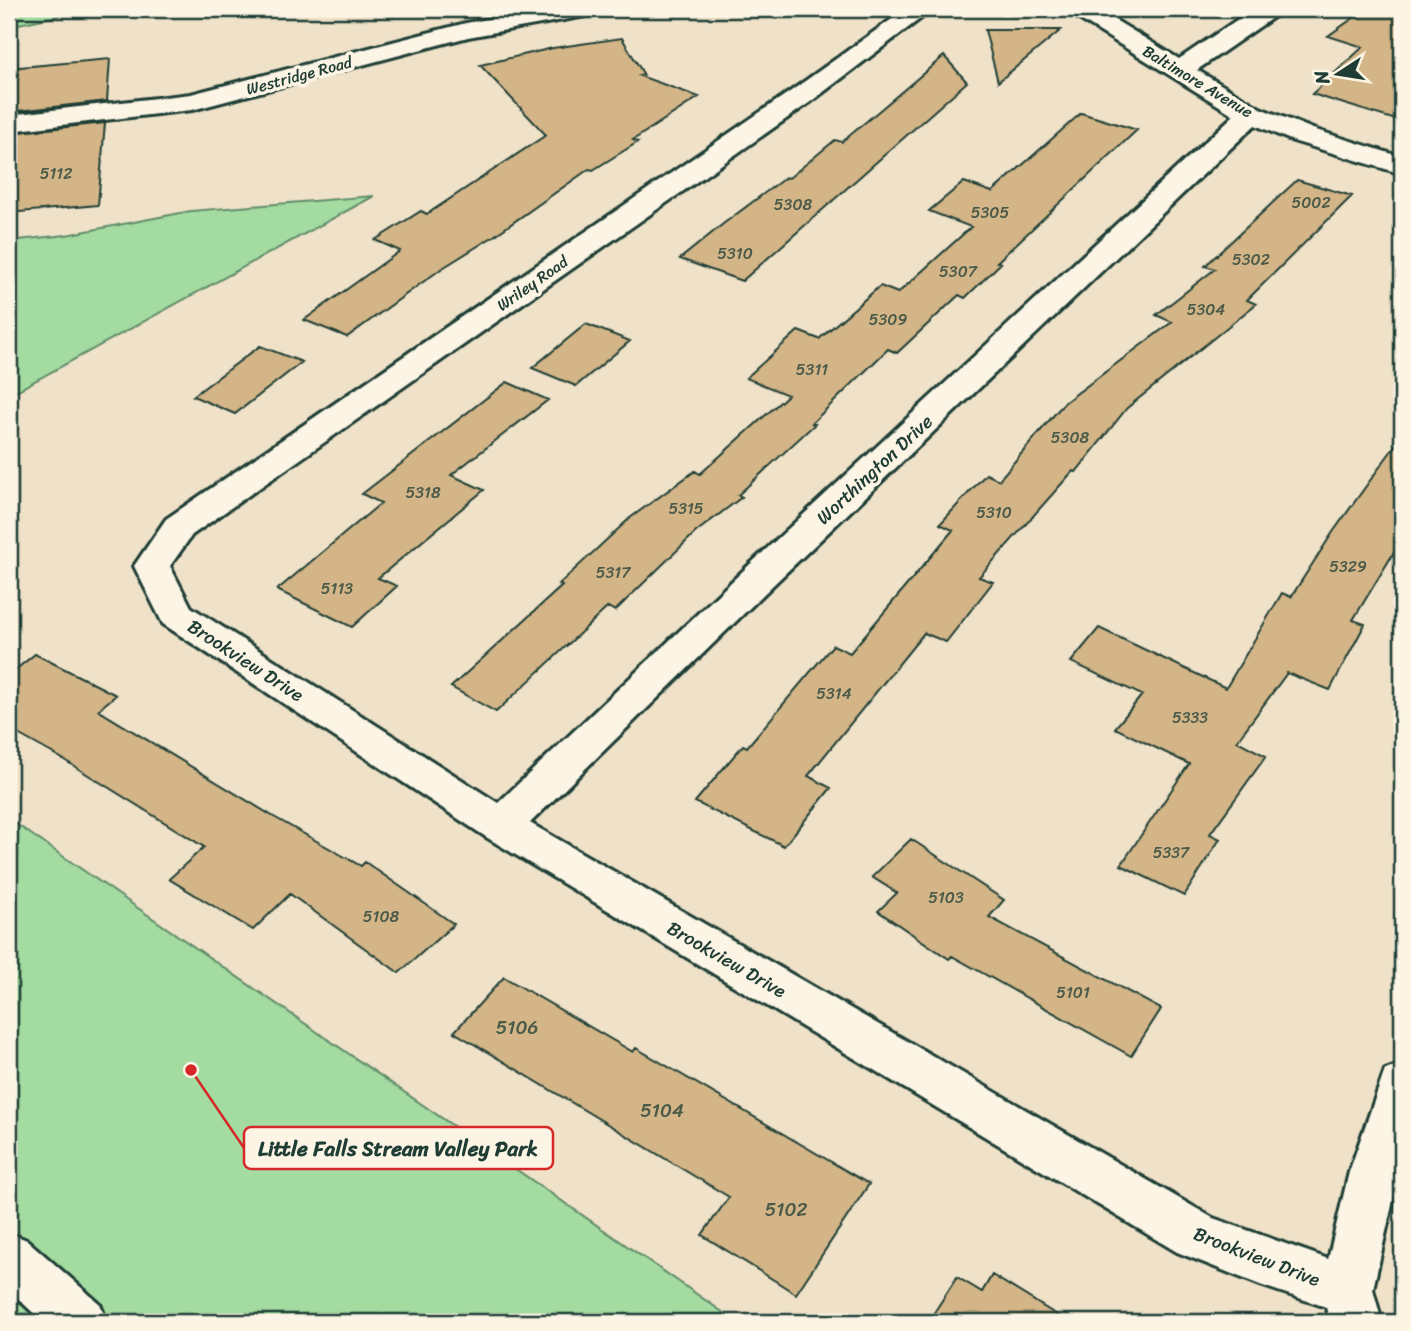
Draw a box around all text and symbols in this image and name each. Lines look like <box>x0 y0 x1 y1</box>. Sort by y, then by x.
street label: Baltimore Avenue <box>1137 37 1259 126</box>
north arrow <box>1302 38 1372 108</box>
street label: Westridge Road <box>243 47 357 104</box>
text: N <box>1304 67 1340 88</box>
house number: 5112 <box>40 159 72 188</box>
house number: 5002 <box>1291 188 1331 217</box>
house number: 5308 <box>774 190 813 219</box>
house number: 5305 <box>971 198 1009 227</box>
house number: 5310 <box>717 239 753 268</box>
house number: 5302 <box>1232 245 1270 274</box>
street label: Wriley Road <box>490 247 576 319</box>
house number: 5307 <box>939 257 978 286</box>
house number: 5304 <box>1187 295 1225 324</box>
house number: 5309 <box>869 305 907 334</box>
house number: 5311 <box>796 355 828 384</box>
street label: Worthington Drive <box>808 406 941 533</box>
house number: 5308 <box>1051 423 1090 452</box>
house number: 5318 <box>405 478 441 507</box>
house number: 5315 <box>668 494 704 523</box>
house number: 5310 <box>976 498 1012 527</box>
house number: 5329 <box>1329 552 1367 581</box>
house number: 5317 <box>596 558 631 587</box>
house number: 5113 <box>321 574 353 603</box>
street label: Brookview Drive <box>181 610 311 711</box>
house number: 5314 <box>816 679 852 708</box>
house number: 5333 <box>1172 703 1208 732</box>
house number: 5337 <box>1153 838 1190 867</box>
house number: 5103 <box>928 883 964 912</box>
house number: 5108 <box>363 902 400 931</box>
street label: Brookview Drive <box>661 912 793 1007</box>
house number: 5101 <box>1056 978 1090 1007</box>
house number: 5106 <box>496 1011 538 1044</box>
house number: 5104 <box>640 1094 684 1127</box>
callout: Little Falls Stream Valley Park <box>244 1127 553 1169</box>
text: Little Falls Stream Valley Park <box>258 1130 538 1168</box>
house number: 5102 <box>765 1193 807 1226</box>
street label: Brookview Drive <box>1189 1217 1325 1296</box>

